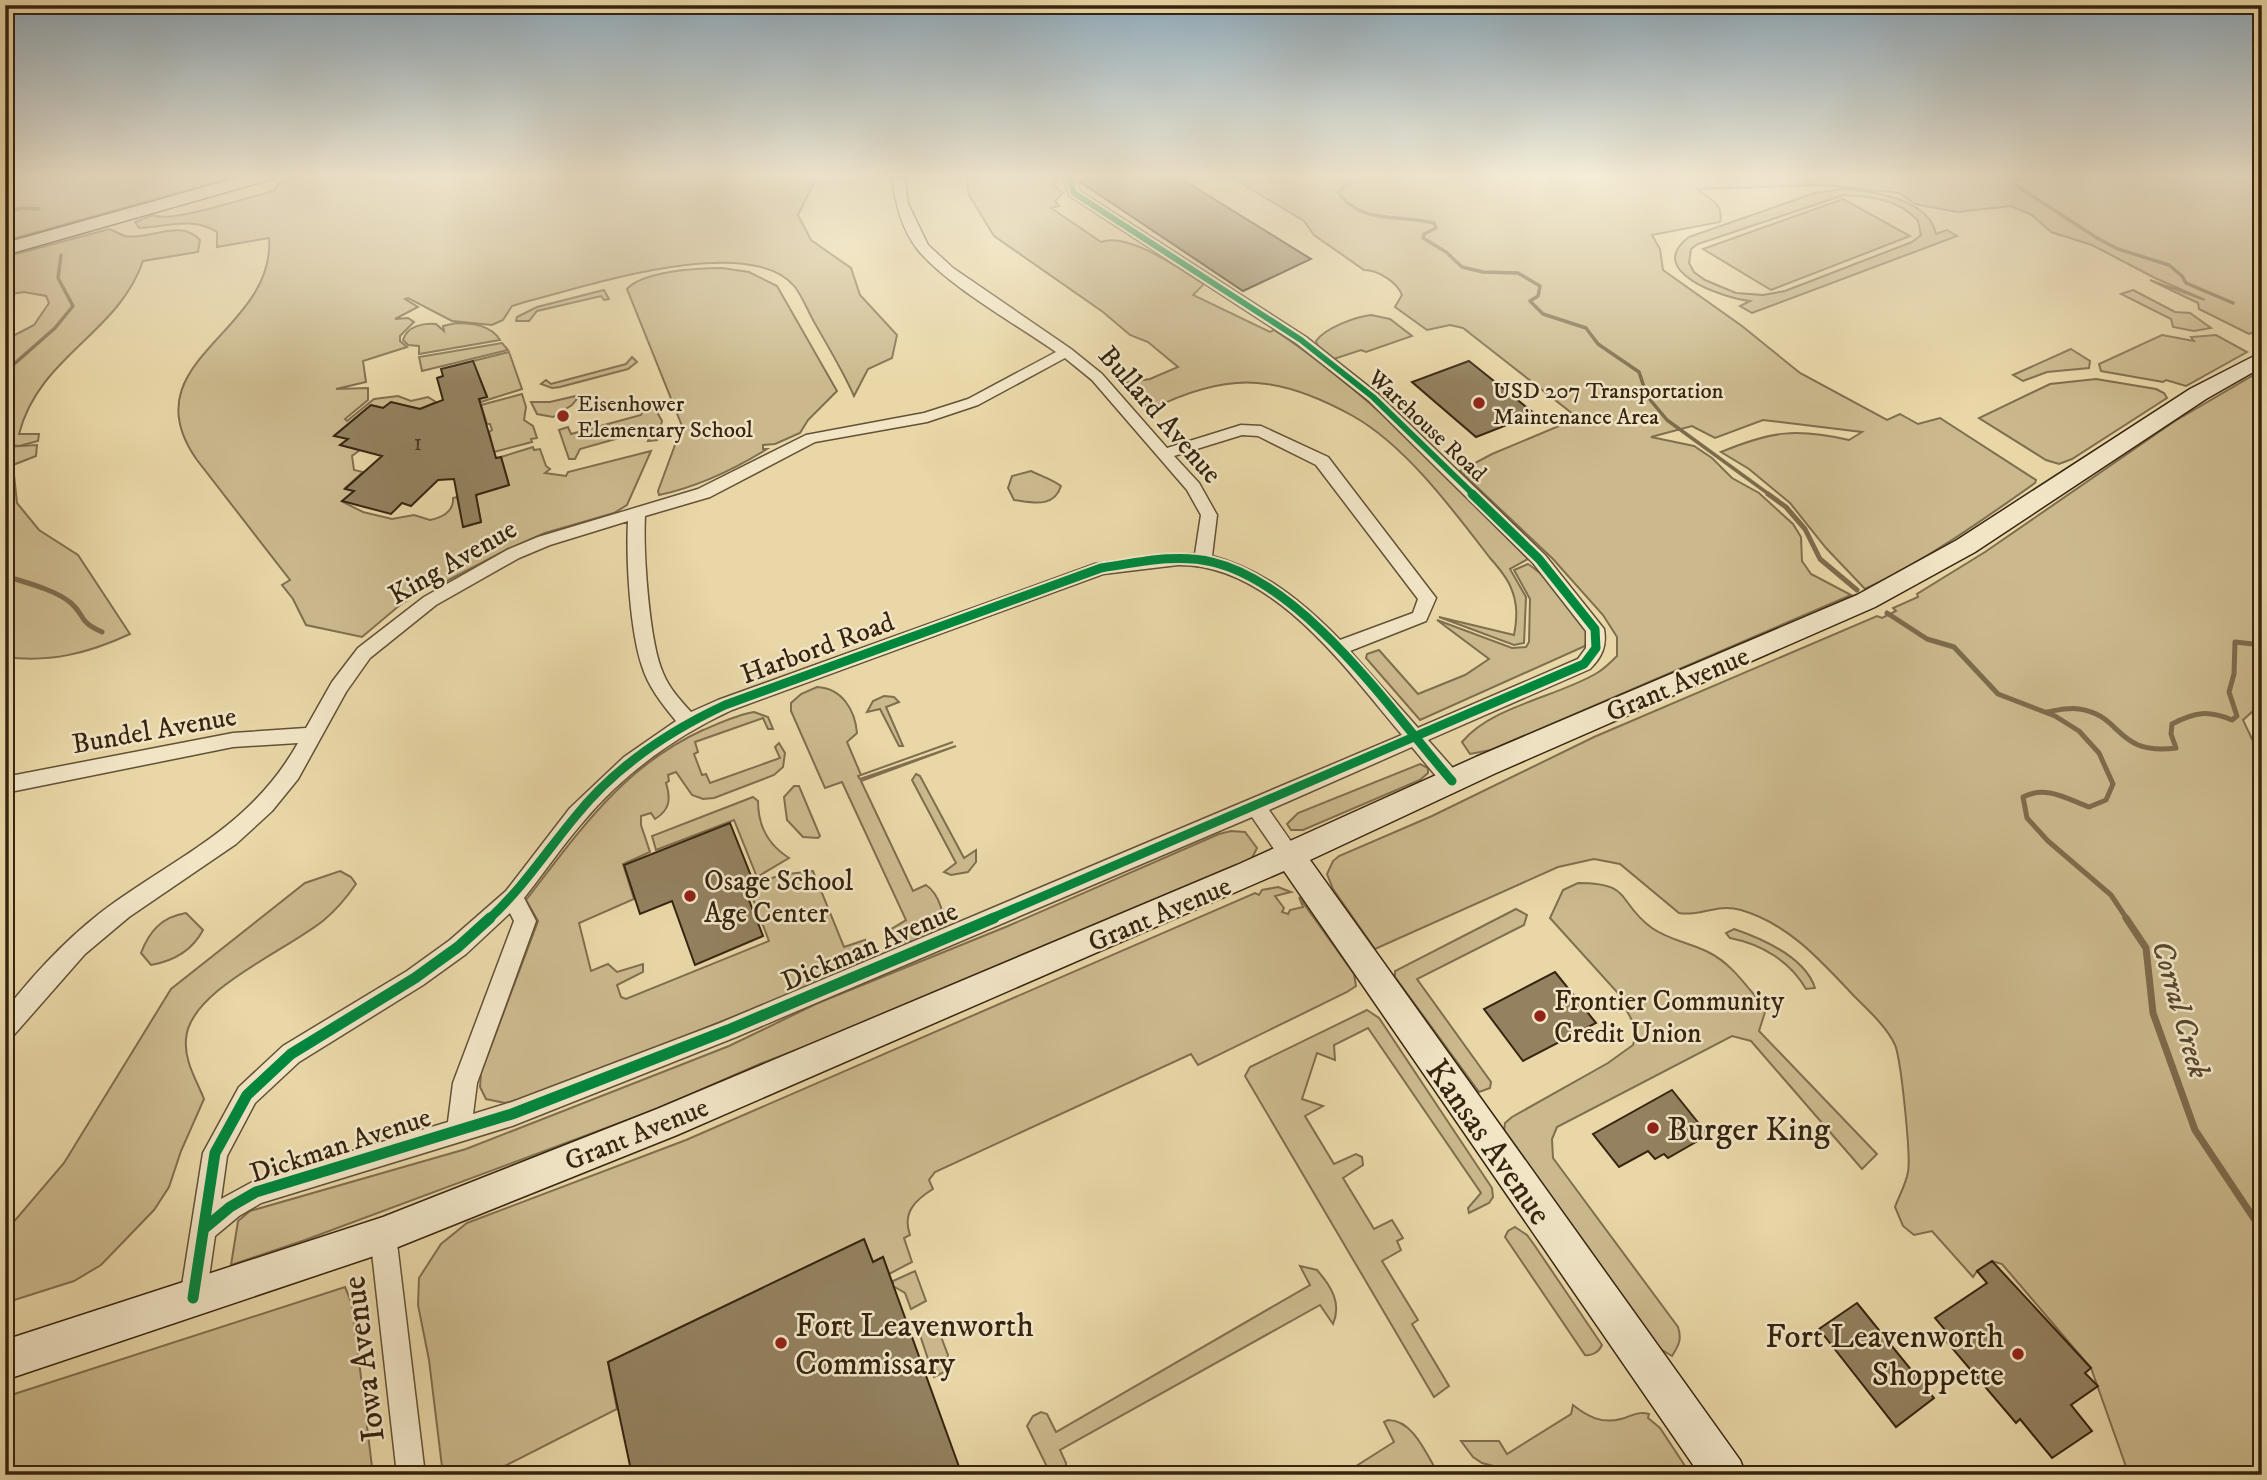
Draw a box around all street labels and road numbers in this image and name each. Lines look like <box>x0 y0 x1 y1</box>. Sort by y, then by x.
street label: Bullard Avenue <box>1091 339 1229 491</box>
street label: Warehouse Road <box>1361 363 1493 489</box>
street label: King Avenue <box>383 512 523 613</box>
street label: Harbord Road <box>736 604 899 692</box>
street label: Grant Avenue <box>1601 639 1754 730</box>
street label: Bundel Avenue <box>69 699 239 762</box>
street label: Grant Avenue <box>1083 869 1236 960</box>
street label: Dickman Avenue <box>776 893 963 999</box>
street label: Kansas Avenue <box>1416 1052 1560 1233</box>
street label: Grant Avenue <box>560 1090 714 1179</box>
street label: Dickman Avenue <box>246 1100 435 1191</box>
street label: Iowa Avenue <box>334 1274 395 1444</box>

